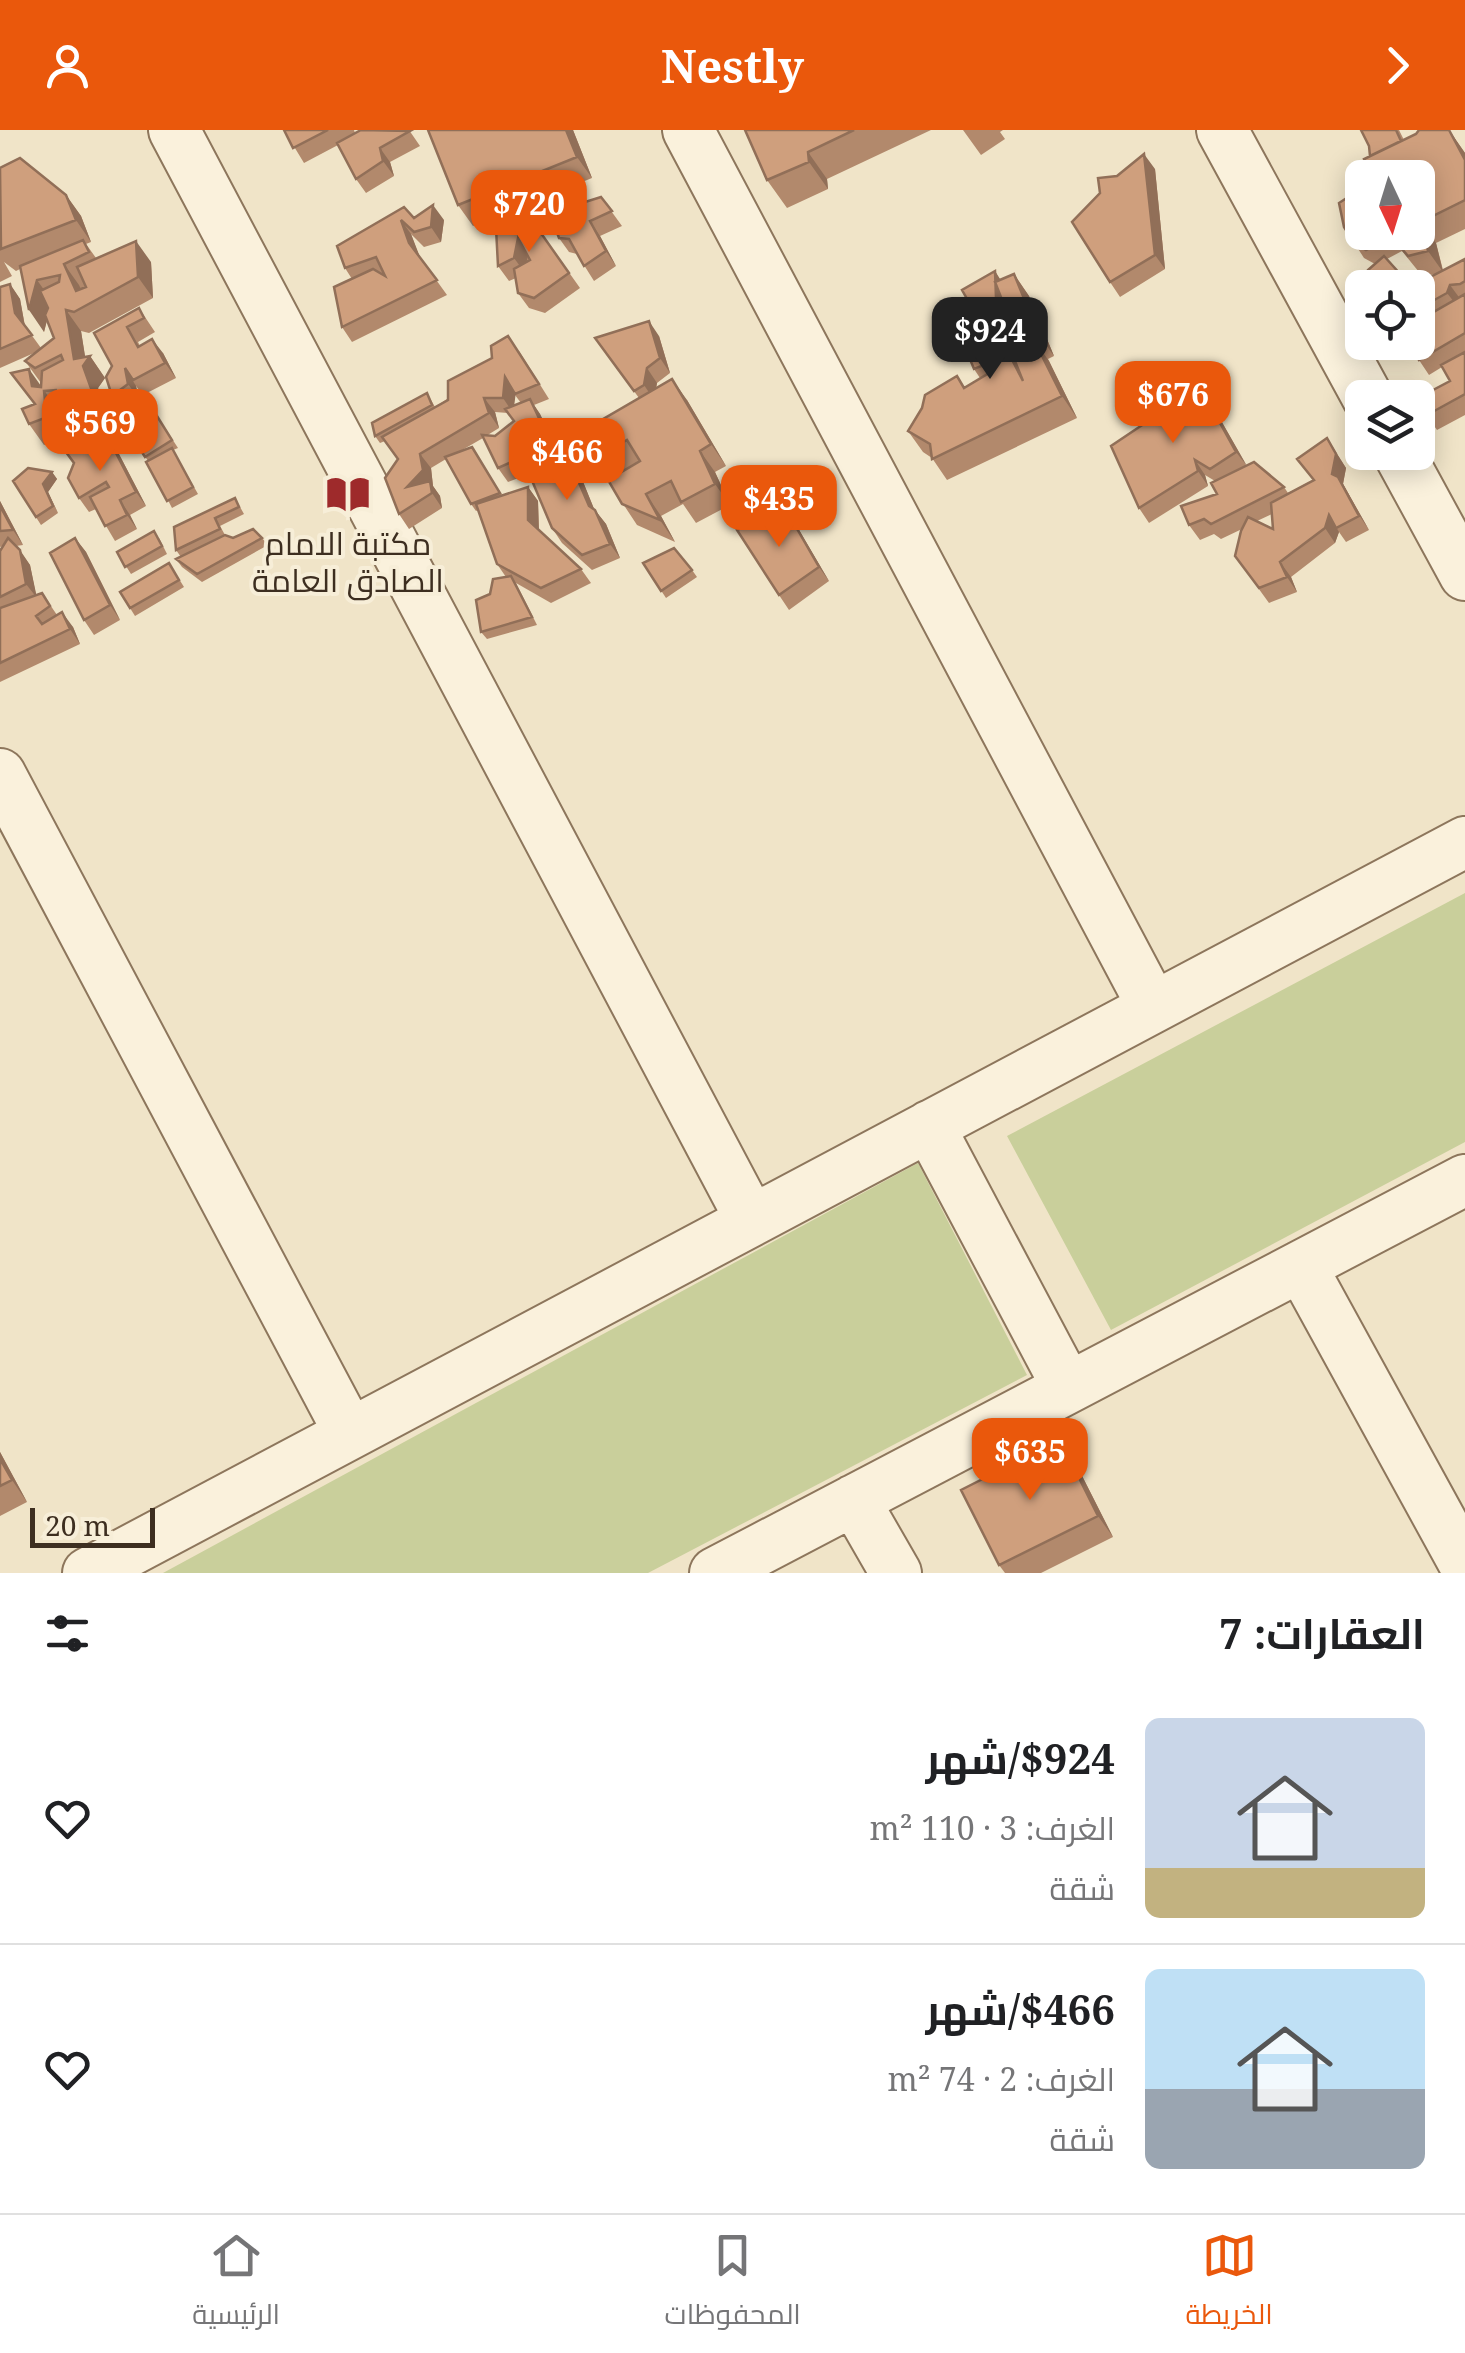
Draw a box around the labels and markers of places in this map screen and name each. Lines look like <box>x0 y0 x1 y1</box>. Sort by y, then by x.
pin: $720 <box>470 170 588 255</box>
pin: $924 <box>931 297 1049 382</box>
pin: $676 <box>1114 361 1232 446</box>
pin: $569 <box>41 389 159 474</box>
pin: $466 <box>508 418 626 503</box>
pin: $435 <box>720 465 838 550</box>
library icon: مكتبة الامام الصادق العامة <box>324 470 372 518</box>
place label: مكتبة الامام الصادق العامة <box>252 521 444 601</box>
pin: $635 <box>971 1418 1089 1503</box>

